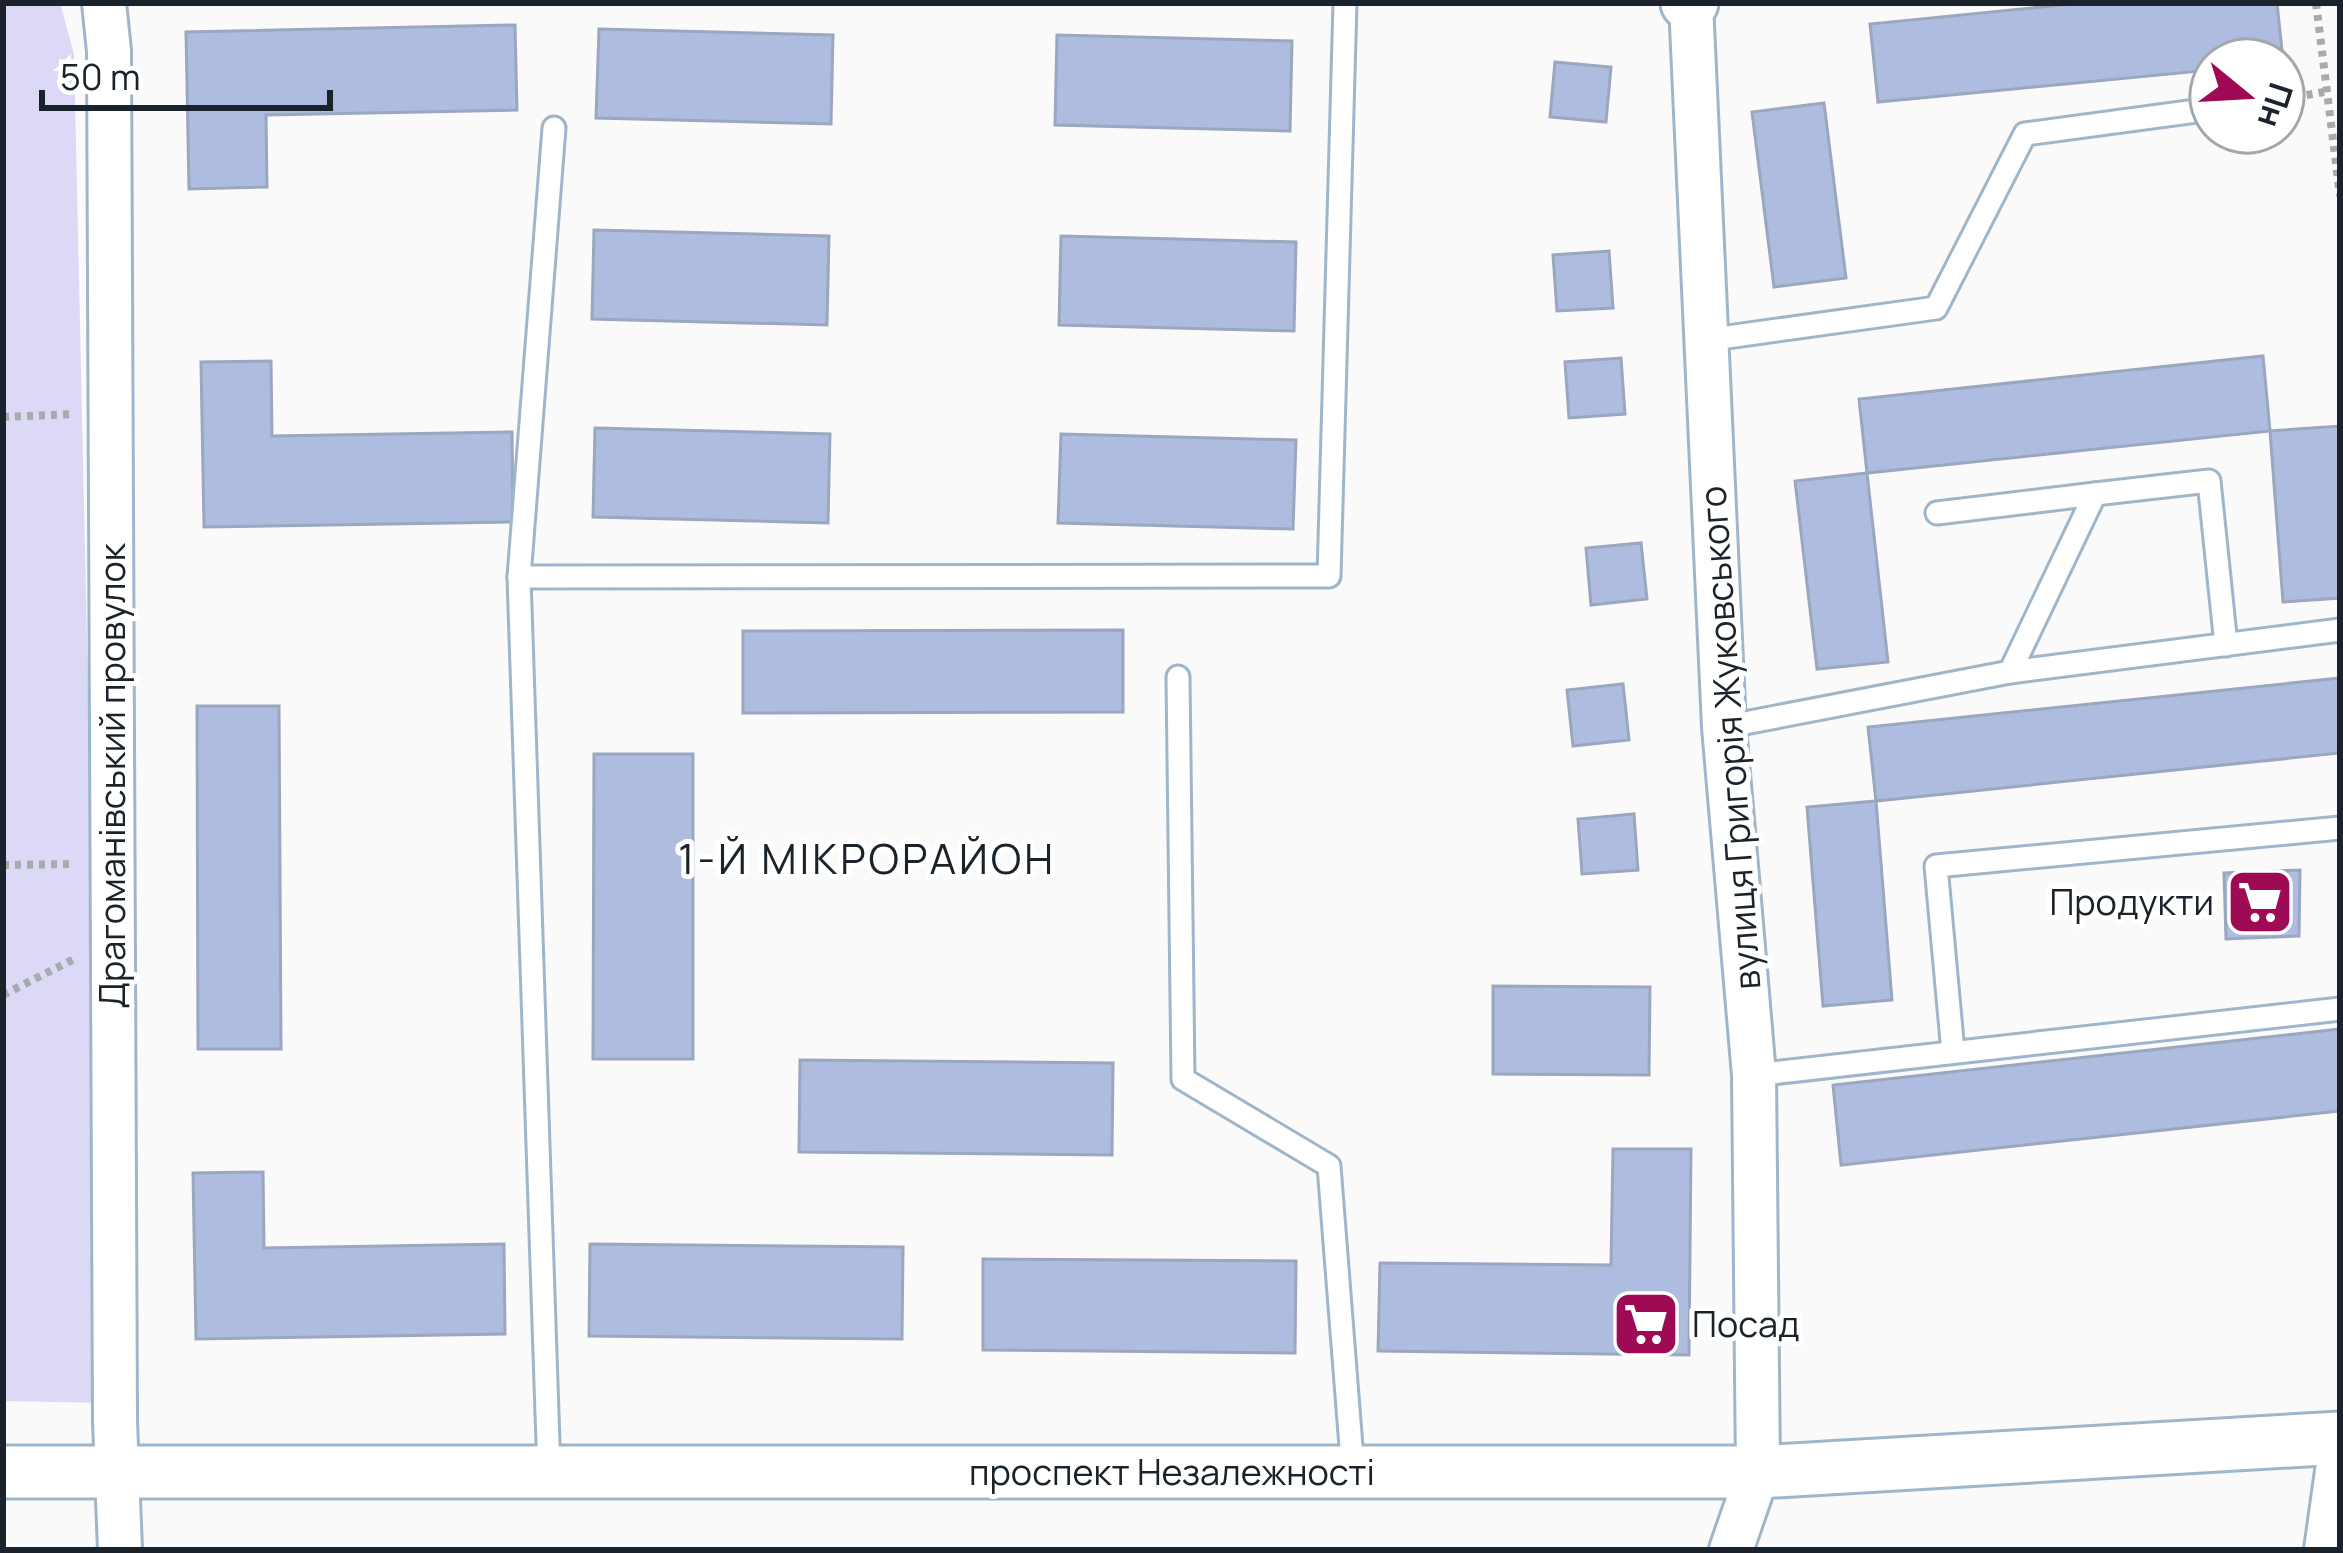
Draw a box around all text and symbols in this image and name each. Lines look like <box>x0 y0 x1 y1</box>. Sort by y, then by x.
scale bar <box>42 36 330 110</box>
north arrow <box>2187 36 2307 156</box>
text: 50 m <box>60 52 140 101</box>
text: Пн <box>2248 77 2304 134</box>
street label: вулиця Григорія Жуковського <box>1687 485 1772 992</box>
street label: Драгоманівський провулок <box>87 542 136 1009</box>
district label: 1-Й МІКРОРАЙОН <box>678 829 1056 887</box>
supermarket icon: Продукти <box>2225 867 2295 937</box>
place label: Продукти <box>2049 877 2214 926</box>
supermarket icon: Посад <box>1611 1289 1681 1359</box>
place label: Посад <box>1692 1299 1800 1348</box>
street label: проспект Незалежності <box>969 1447 1375 1496</box>

